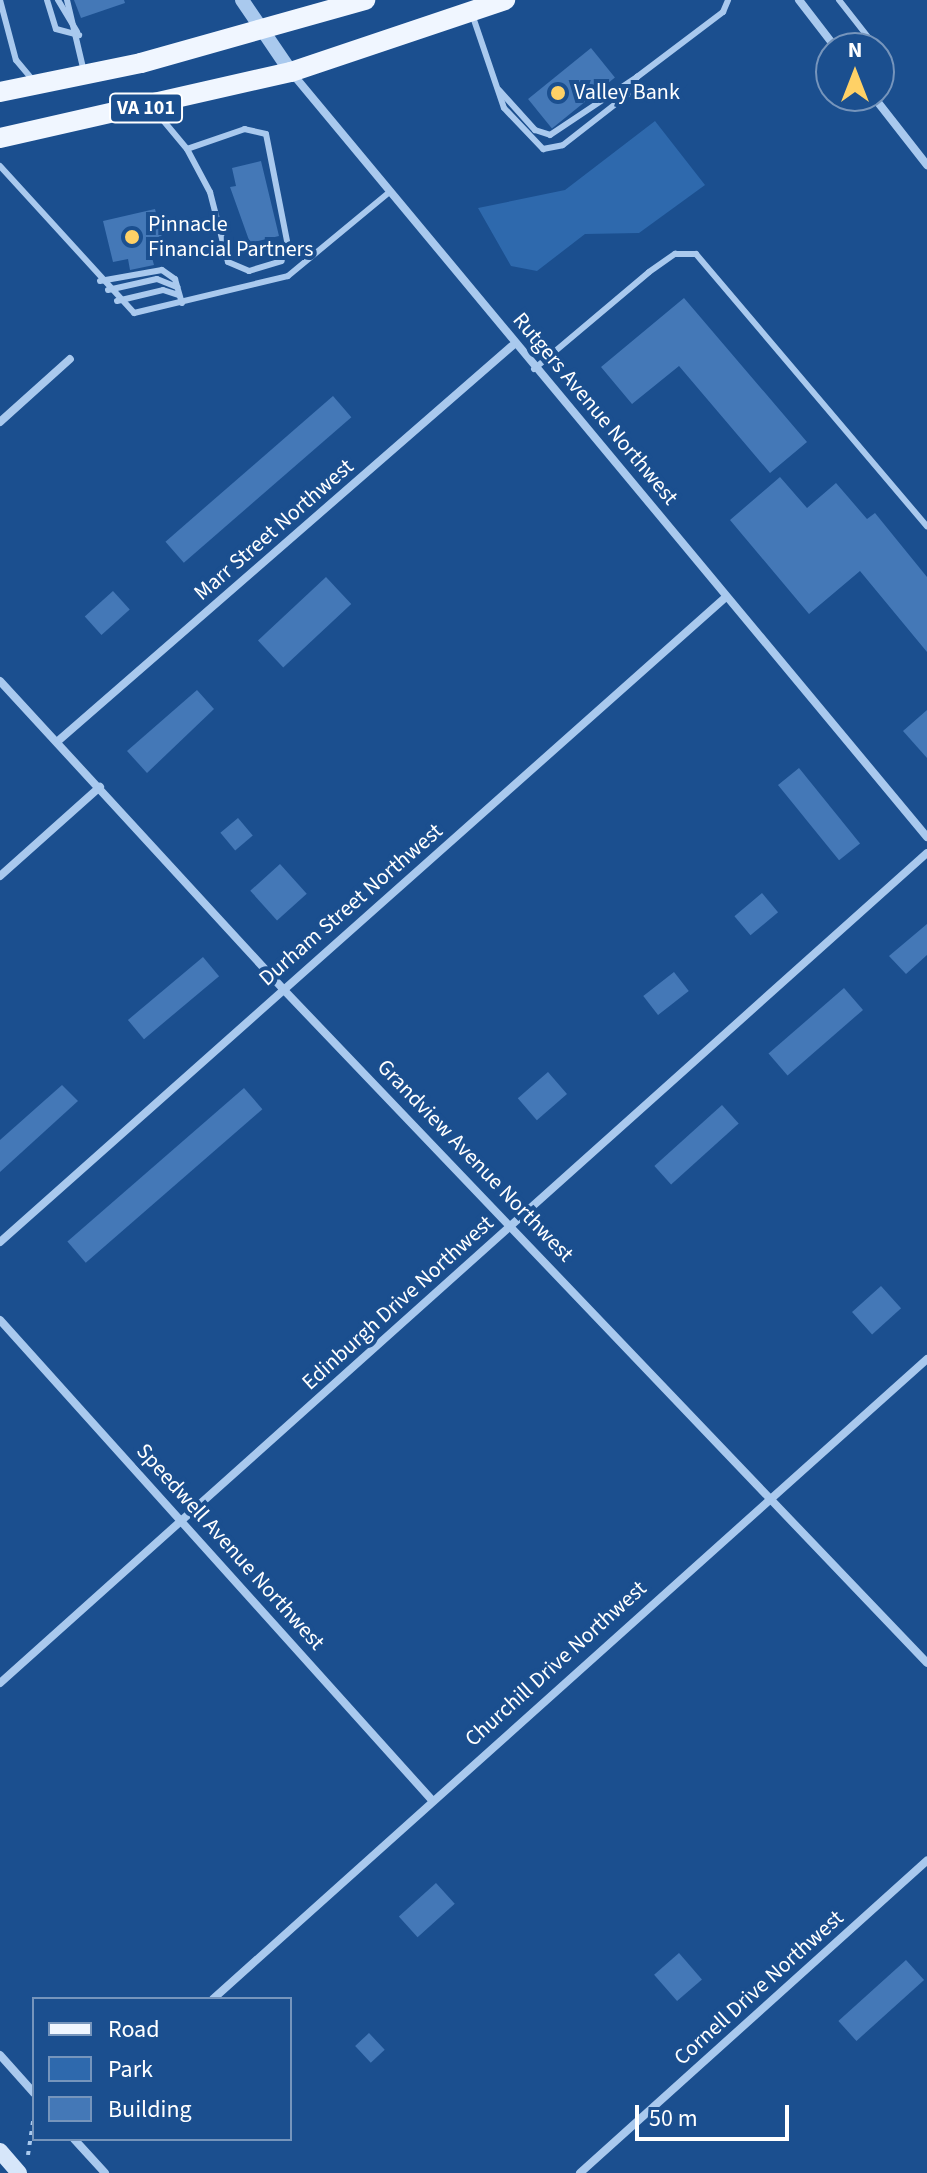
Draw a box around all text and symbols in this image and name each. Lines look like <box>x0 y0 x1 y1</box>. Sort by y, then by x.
north arrow <box>815 32 895 112</box>
text: N <box>848 34 862 66</box>
place label: Valley Bank <box>574 80 680 106</box>
marker: Valley Bank <box>549 84 567 102</box>
road number: VA 101 <box>108 92 184 124</box>
place label: Pinnacle Financial Partners <box>148 211 313 262</box>
marker: Pinnacle Financial Partners <box>123 228 141 246</box>
street label: Rutgers Avenue Northwest <box>507 308 683 510</box>
street label: Marr Street Northwest <box>189 454 359 606</box>
street label: Durham Street Northwest <box>254 818 448 992</box>
street label: Grandview Avenue Northwest <box>371 1054 579 1268</box>
street label: Edinburgh Drive Northwest <box>297 1210 499 1396</box>
street label: Speedwell Avenue Northwest <box>130 1438 330 1656</box>
street label: Churchill Drive Northwest <box>460 1576 652 1752</box>
street label: Cornell Drive Northwest <box>669 1905 849 2071</box>
legend <box>32 1997 292 2141</box>
text: Road <box>108 2012 160 2047</box>
text: Park <box>108 2052 153 2087</box>
scale bar <box>639 2089 793 2139</box>
text: Building <box>108 2092 192 2127</box>
text: 50 m <box>649 2101 698 2136</box>

